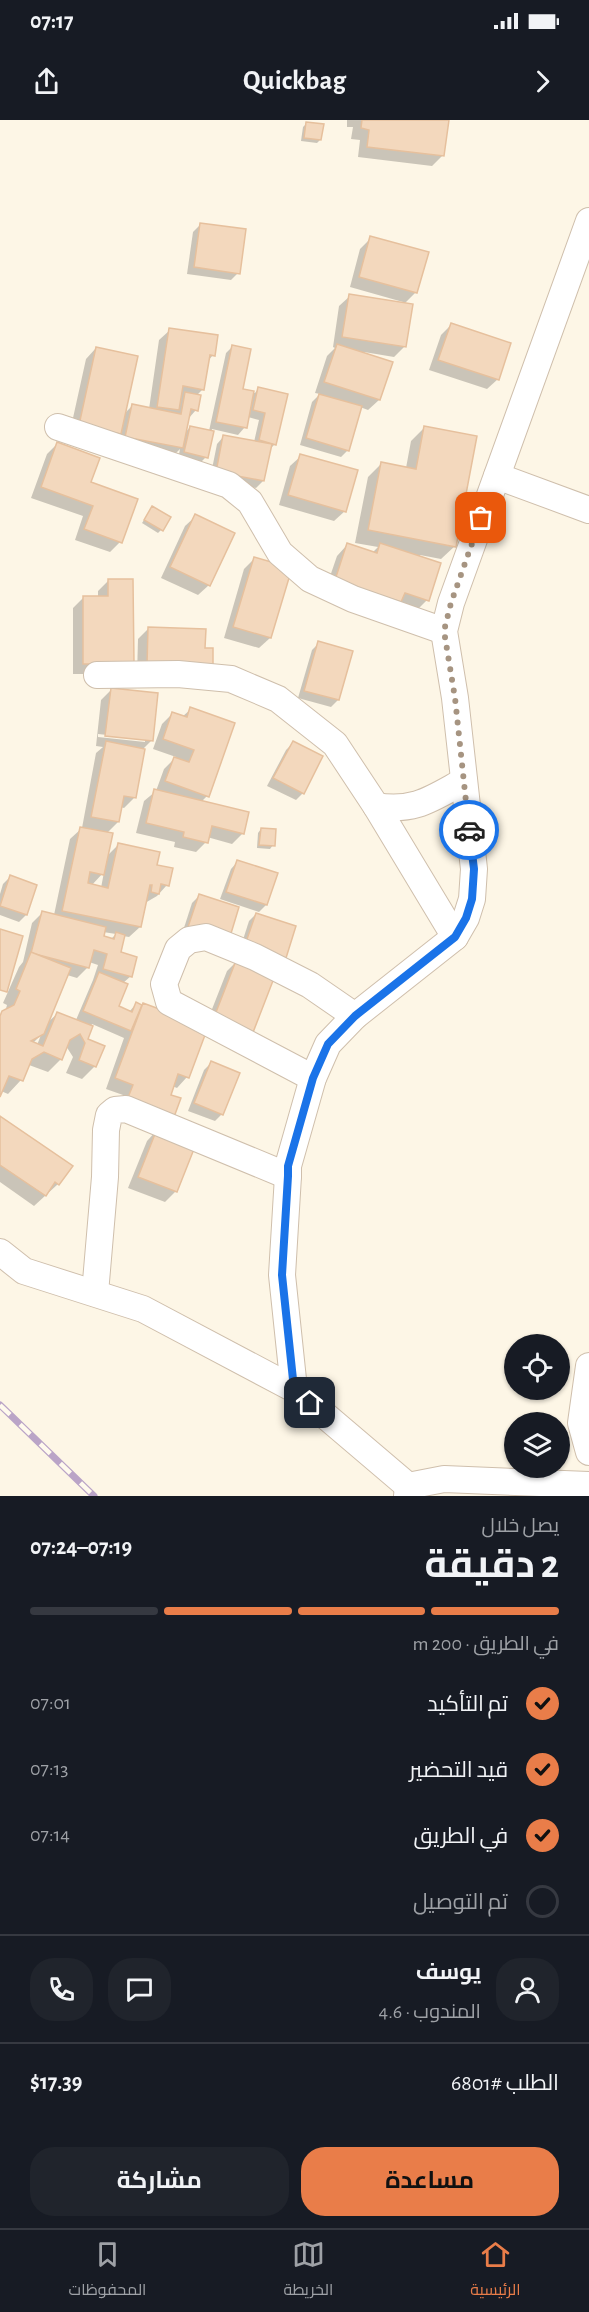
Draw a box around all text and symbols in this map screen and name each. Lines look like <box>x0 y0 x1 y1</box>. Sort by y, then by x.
text: 07:17 <box>30 10 73 32</box>
icon: share <box>30 65 63 98</box>
icon: forward <box>526 65 559 98</box>
text: Quickbag <box>243 67 346 94</box>
pin <box>455 492 506 543</box>
icon: bag <box>464 501 497 534</box>
courier <box>439 800 499 860</box>
icon: car <box>453 814 486 847</box>
map controls <box>504 1334 570 1478</box>
button: locate <box>504 1334 570 1400</box>
pin <box>284 1377 335 1428</box>
icon: home <box>293 1386 326 1419</box>
button: layers <box>504 1412 570 1478</box>
text: يصل خلال <box>481 1516 559 1536</box>
text: 07:19–07:24 <box>30 1536 132 1558</box>
text: 2 دقيقة <box>424 1546 559 1585</box>
text: في الطريق · 200 m <box>412 1634 559 1654</box>
icon: check <box>526 1687 559 1720</box>
text: 07:01 <box>30 1693 71 1713</box>
text: تم التأكيد <box>427 1693 508 1715</box>
icon: check <box>526 1753 559 1786</box>
text: 07:13 <box>30 1759 69 1779</box>
text: قيد التحضير <box>409 1759 508 1781</box>
icon: check <box>526 1819 559 1852</box>
text: 07:14 <box>30 1825 70 1845</box>
text: في الطريق <box>414 1825 508 1847</box>
text: تم التوصيل <box>413 1891 508 1913</box>
button: phone <box>30 1958 93 2021</box>
button: chat <box>108 1958 171 2021</box>
button: person <box>496 1958 559 2021</box>
text: يوسف <box>416 1961 481 1983</box>
text: المندوب · 4.6 <box>379 2002 481 2022</box>
text: $17.39 <box>30 2071 82 2093</box>
text: الطلب #6801 <box>451 2072 559 2094</box>
button: مشاركة <box>30 2147 289 2216</box>
button: مساعدة <box>301 2147 559 2216</box>
tab: المحفوظات <box>69 2238 146 2304</box>
tab: الخريطة <box>283 2238 333 2304</box>
tab: الرئيسية <box>470 2238 521 2304</box>

